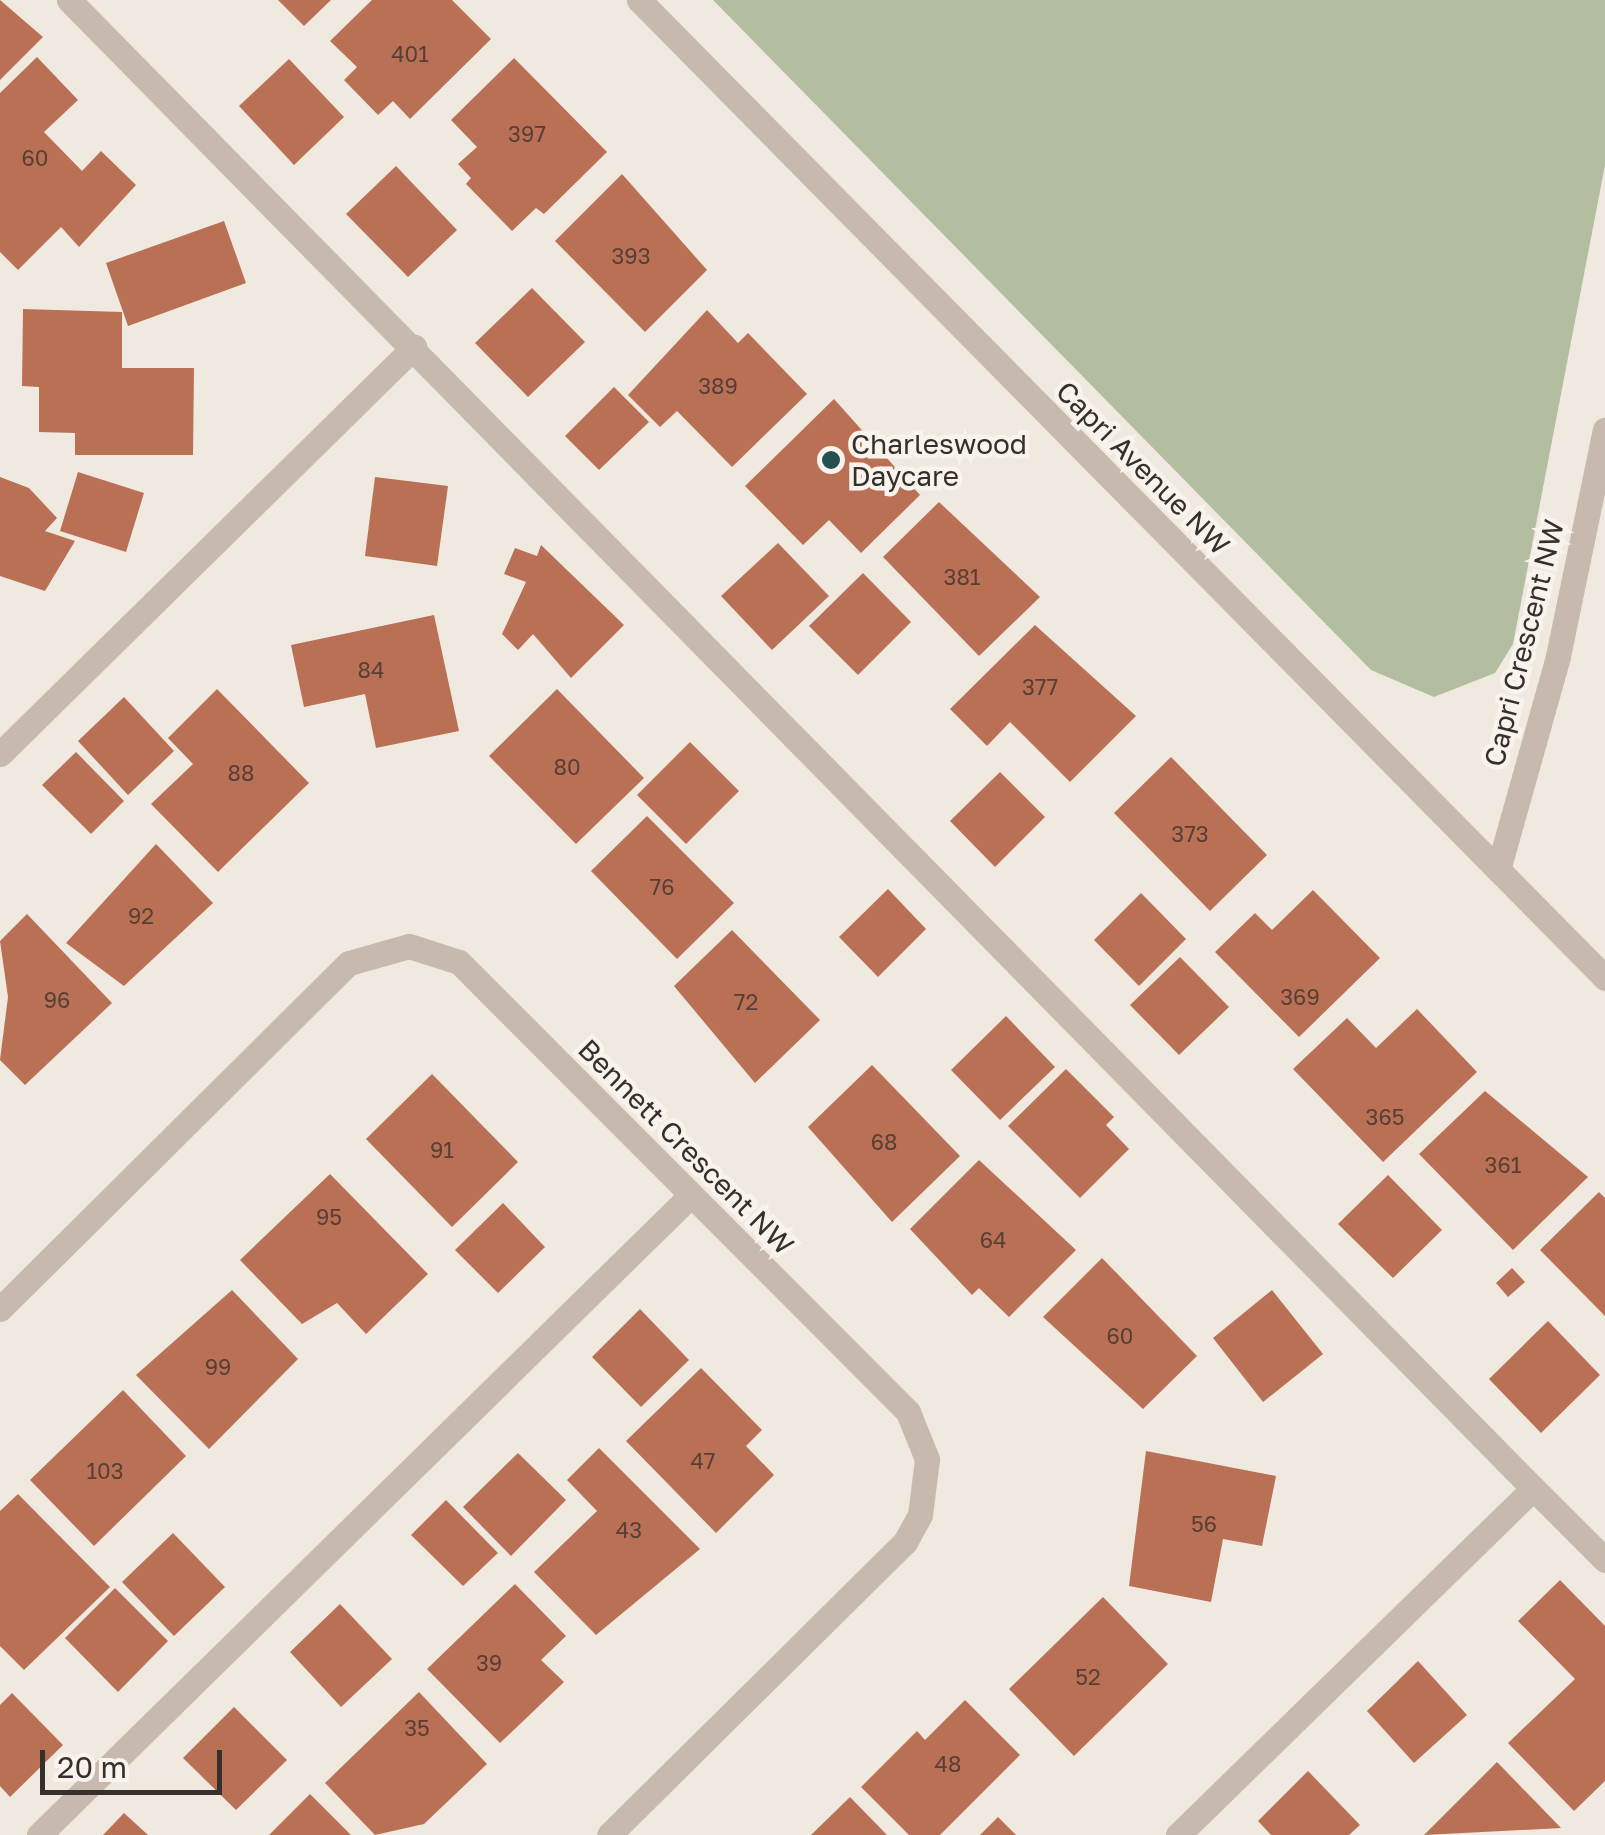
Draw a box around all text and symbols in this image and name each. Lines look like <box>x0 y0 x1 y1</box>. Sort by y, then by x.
house number: 401 <box>391 41 429 67</box>
house number: 397 <box>508 121 546 147</box>
house number: 60 <box>22 145 48 171</box>
house number: 393 <box>611 243 651 269</box>
house number: 389 <box>698 373 738 399</box>
street label: Capri Avenue NW <box>1049 374 1237 562</box>
place label: Charleswood Daycare <box>851 427 1027 493</box>
marker: Charleswood Daycare <box>820 449 842 471</box>
street label: Capri Crescent NW <box>1477 516 1571 770</box>
house number: 381 <box>944 564 980 590</box>
house number: 84 <box>358 657 384 683</box>
house number: 377 <box>1022 674 1058 700</box>
house number: 80 <box>553 754 581 780</box>
house number: 88 <box>228 760 254 786</box>
house number: 373 <box>1171 821 1209 847</box>
house number: 76 <box>650 874 674 900</box>
house number: 92 <box>128 903 154 929</box>
house number: 369 <box>1280 984 1320 1010</box>
house number: 96 <box>44 987 70 1013</box>
house number: 72 <box>734 989 758 1015</box>
street label: Bennett Crescent NW <box>571 1032 801 1262</box>
house number: 365 <box>1366 1104 1404 1130</box>
house number: 68 <box>871 1129 897 1155</box>
house number: 91 <box>430 1137 454 1163</box>
house number: 361 <box>1485 1152 1521 1178</box>
house number: 95 <box>316 1204 342 1230</box>
house number: 64 <box>980 1227 1006 1253</box>
house number: 60 <box>1107 1323 1133 1349</box>
house number: 99 <box>205 1354 231 1380</box>
house number: 47 <box>690 1448 716 1474</box>
house number: 103 <box>86 1458 124 1484</box>
house number: 56 <box>1191 1511 1217 1537</box>
house number: 43 <box>616 1517 642 1543</box>
house number: 39 <box>476 1650 502 1676</box>
house number: 52 <box>1075 1664 1101 1690</box>
house number: 35 <box>404 1715 430 1741</box>
scale bar <box>45 1730 228 1792</box>
text: 20 m <box>57 1749 127 1785</box>
house number: 48 <box>935 1751 961 1777</box>

